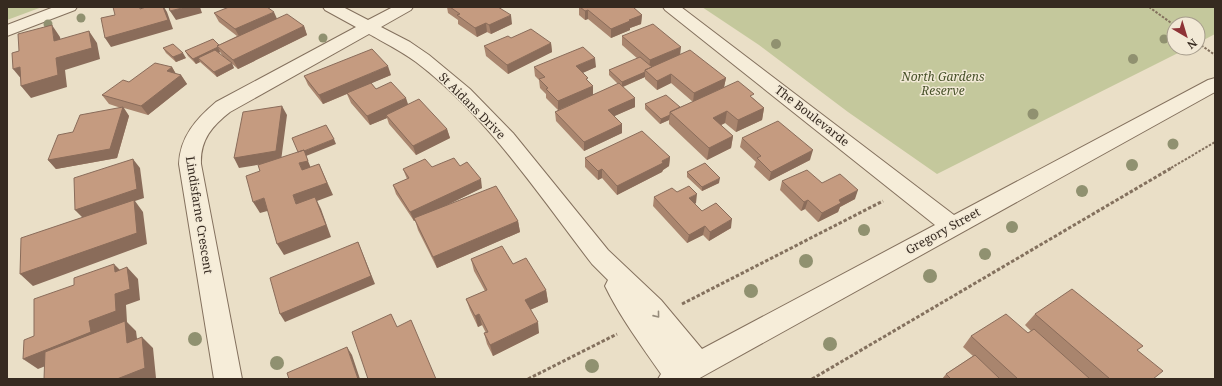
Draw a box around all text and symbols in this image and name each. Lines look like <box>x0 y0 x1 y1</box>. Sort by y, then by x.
north arrow <box>1166 16 1206 56</box>
text: N <box>1184 36 1200 53</box>
street label: St Aidans Drive <box>435 68 510 143</box>
park label: North Gardens Reserve <box>901 68 985 99</box>
street label: The Boulevarde <box>772 81 853 150</box>
street label: Lindisfarne Crescent <box>182 155 217 275</box>
street label: Gregory Street <box>902 203 983 258</box>
one-way arrow <box>653 310 660 317</box>

